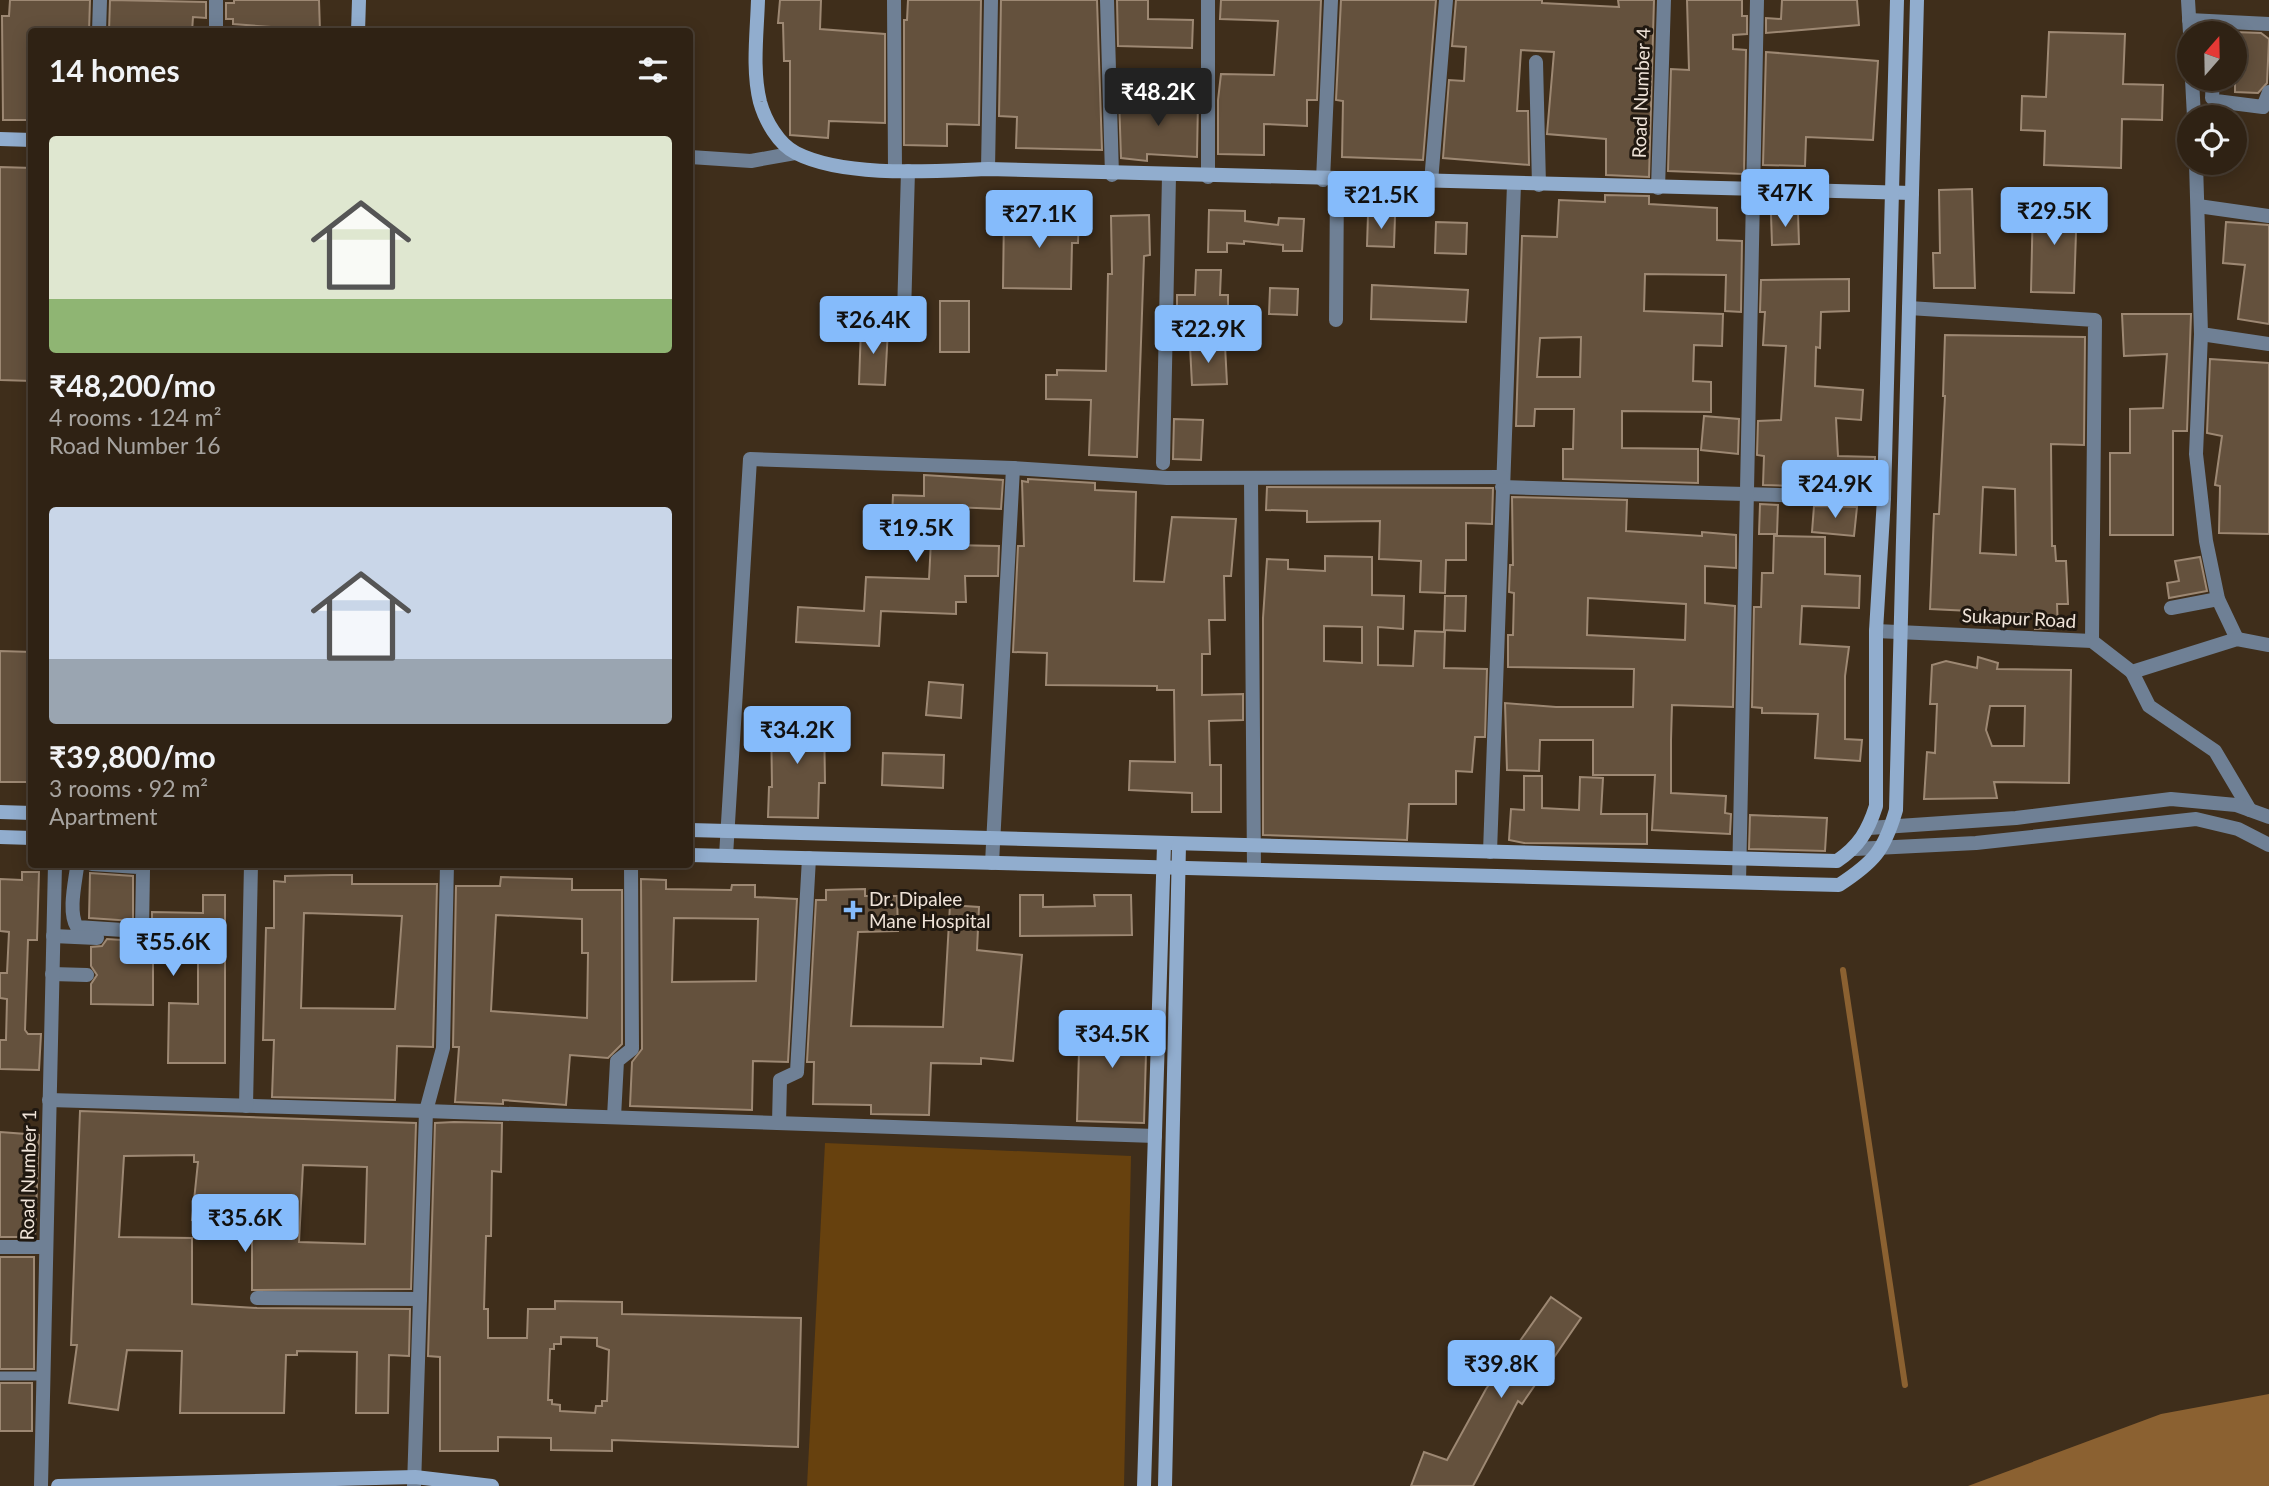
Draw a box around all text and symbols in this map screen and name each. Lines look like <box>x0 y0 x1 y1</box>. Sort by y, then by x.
north arrow <box>2177 21 2247 91</box>
map controls <box>2177 21 2247 175</box>
street label: Road Number 4 <box>1627 27 1654 159</box>
icon: filters <box>634 51 672 89</box>
text: 14 homes <box>49 52 180 88</box>
pin: ₹48.2K <box>1101 68 1215 128</box>
text: ₹48.2K <box>1121 77 1195 105</box>
button: locate <box>2177 105 2247 175</box>
pin: ₹47K <box>1744 170 1826 229</box>
pin: ₹21.5K <box>1324 172 1438 231</box>
text: ₹47K <box>1757 178 1813 206</box>
text: ₹21.5K <box>1344 180 1418 208</box>
icon: home <box>298 182 424 308</box>
pin: ₹29.5K <box>1997 188 2111 247</box>
pin: ₹27.1K <box>982 190 1096 250</box>
text: ₹29.5K <box>2017 196 2091 224</box>
text: ₹27.1K <box>1002 199 1076 227</box>
pin: ₹26.4K <box>816 296 930 356</box>
text: ₹26.4K <box>836 305 910 333</box>
pin: ₹22.9K <box>1151 306 1265 365</box>
text: ₹22.9K <box>1171 314 1245 342</box>
text: ₹48,200/mo <box>49 367 216 403</box>
text: 4 rooms · 124 m² <box>49 403 221 431</box>
text: Road Number 16 <box>49 431 220 459</box>
pin: ₹24.9K <box>1778 461 1892 520</box>
text: ₹24.9K <box>1798 469 1872 497</box>
pin: ₹19.5K <box>859 504 973 564</box>
text: ₹19.5K <box>879 513 953 541</box>
icon: home <box>298 553 424 679</box>
street label: Sukapur Road <box>1961 603 2077 632</box>
pin: ₹34.2K <box>740 706 854 766</box>
text: ₹34.2K <box>760 715 834 743</box>
text: ₹39,800/mo <box>49 738 216 774</box>
text: 3 rooms · 92 m² <box>49 774 208 802</box>
text: Apartment <box>49 802 157 830</box>
place label: Dr. Dipalee Mane Hospital <box>869 887 990 932</box>
marker: Dr. Dipalee Mane Hospital <box>843 900 863 920</box>
pin: ₹55.6K <box>116 918 230 978</box>
text: ₹55.6K <box>136 927 210 955</box>
pin: ₹34.5K <box>1055 1010 1169 1070</box>
text: ₹34.5K <box>1075 1019 1149 1047</box>
street label: Road Number 1 <box>15 1109 40 1241</box>
pin: ₹35.6K <box>188 1194 302 1254</box>
text: ₹35.6K <box>208 1203 282 1231</box>
pin: ₹39.8K <box>1444 1340 1558 1400</box>
text: ₹39.8K <box>1464 1349 1538 1377</box>

